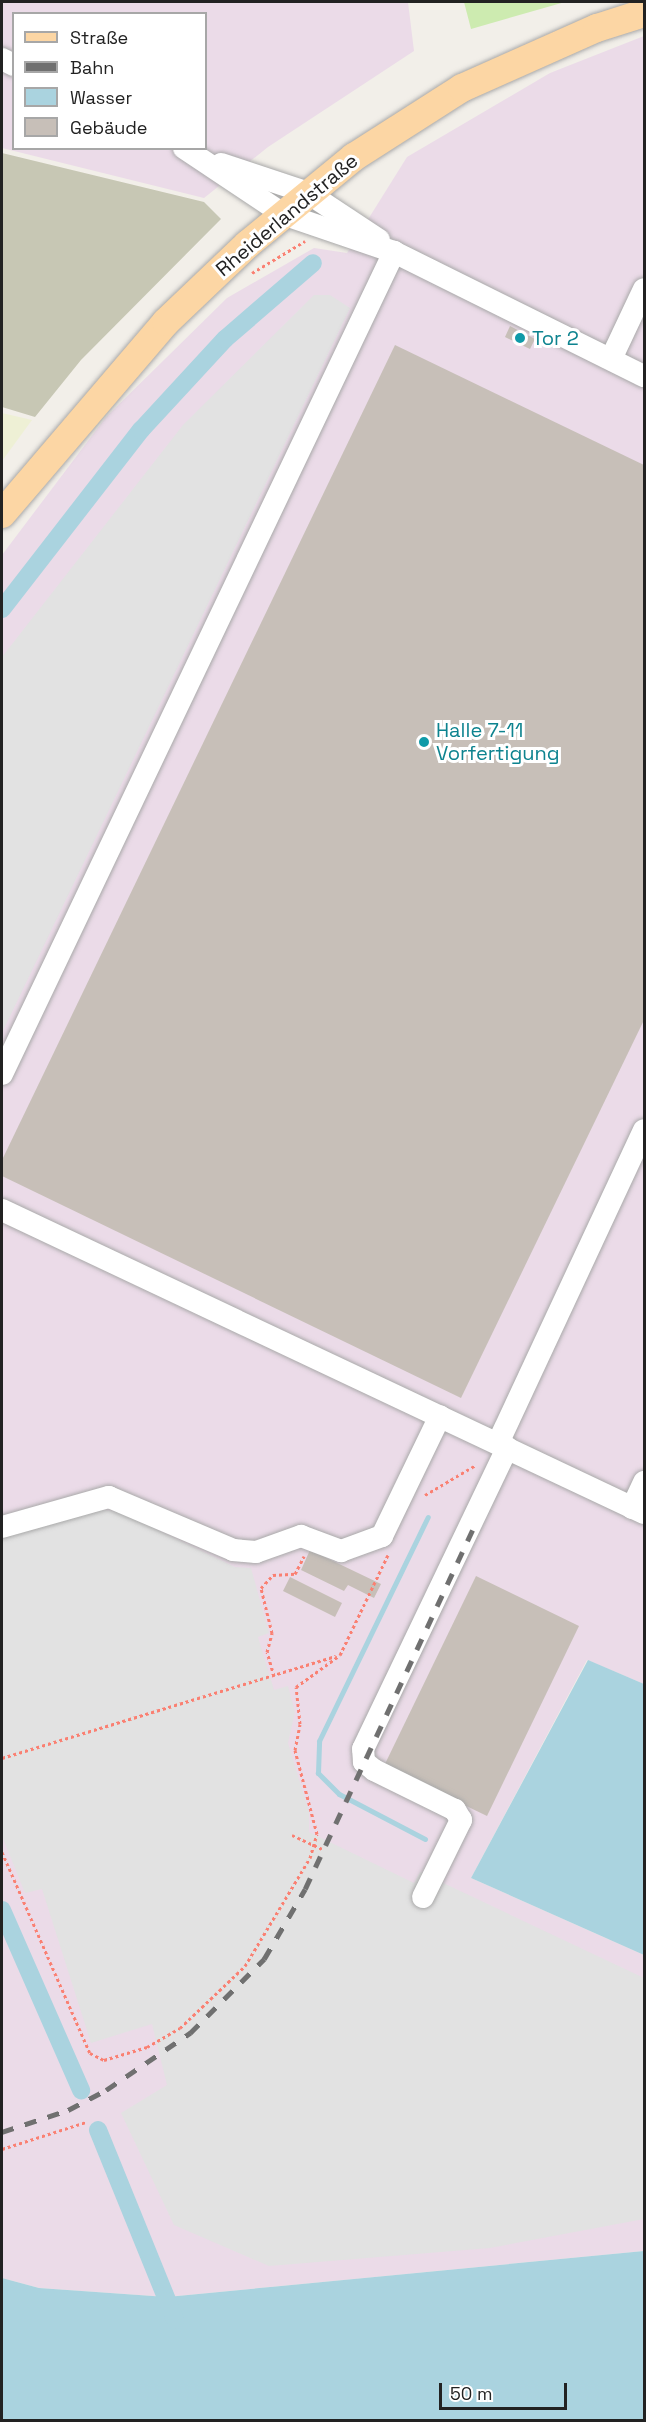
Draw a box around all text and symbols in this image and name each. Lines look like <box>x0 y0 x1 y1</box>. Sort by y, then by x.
legend <box>12 12 207 150</box>
text: Straße <box>70 26 128 49</box>
text: Bahn <box>70 56 114 79</box>
text: Wasser <box>70 86 132 109</box>
text: Gebäude <box>70 116 148 139</box>
street label: Rheiderlandstraße <box>211 149 363 281</box>
place label: Tor 2 <box>532 326 579 350</box>
marker: Tor 2 <box>513 331 527 345</box>
place label: Halle 7-11 Vorfertigung <box>436 718 560 765</box>
marker: Halle 7-11 Vorfertigung <box>417 735 431 749</box>
scale bar <box>442 2371 570 2409</box>
text: 50 m <box>450 2382 492 2405</box>

